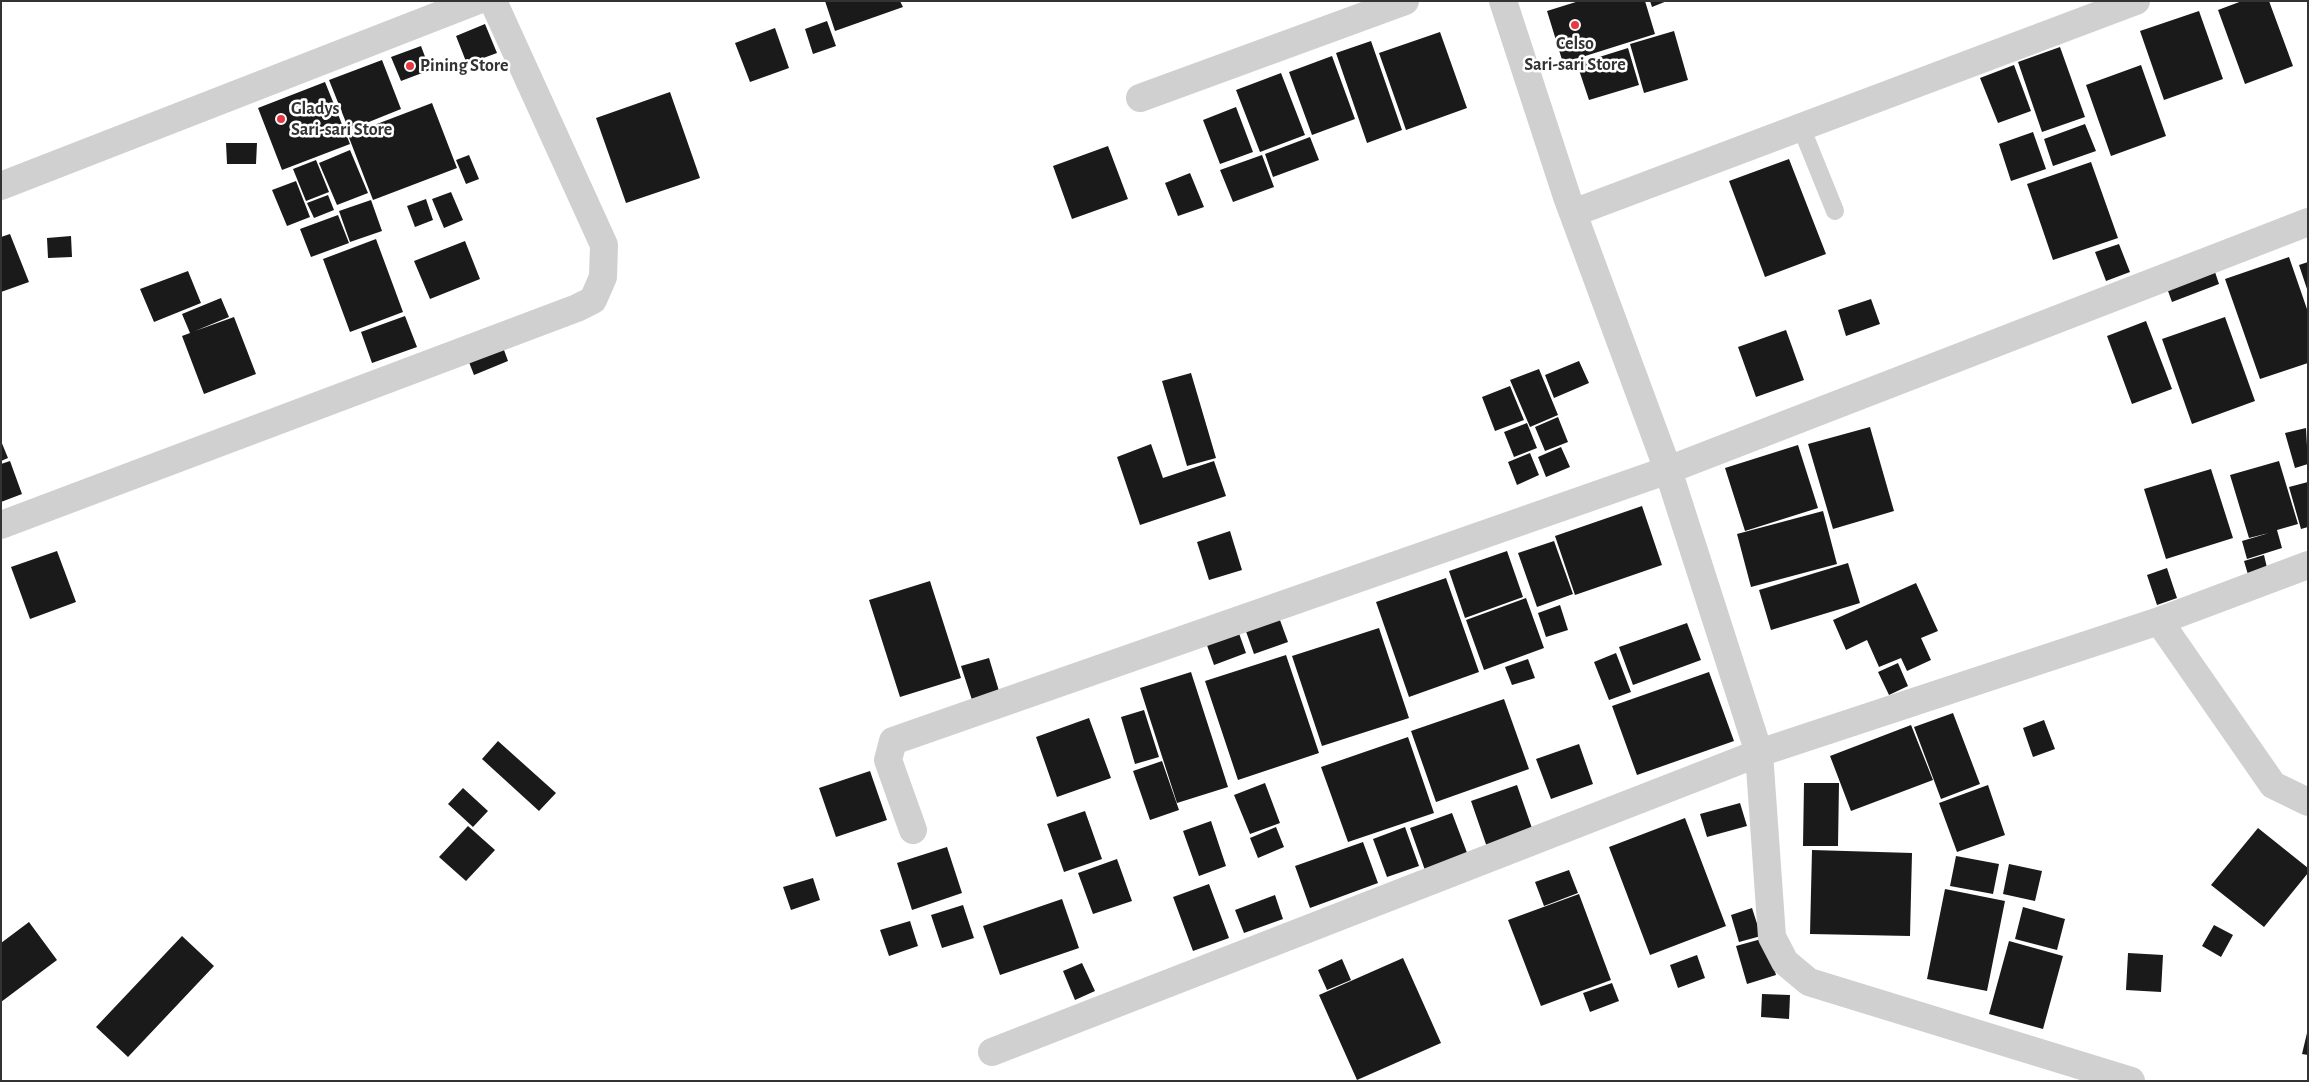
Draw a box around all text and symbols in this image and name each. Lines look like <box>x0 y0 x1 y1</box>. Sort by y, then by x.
marker: Celso Sari-sari Store <box>1569 19 1581 31</box>
place label: Celso Sari-sari Store <box>1524 33 1626 76</box>
place label: Pining Store <box>420 55 509 77</box>
marker: Pining Store <box>404 60 416 72</box>
place label: Gladys Sari-sari Store <box>291 98 392 140</box>
marker: Gladys Sari-sari Store <box>275 113 287 125</box>

